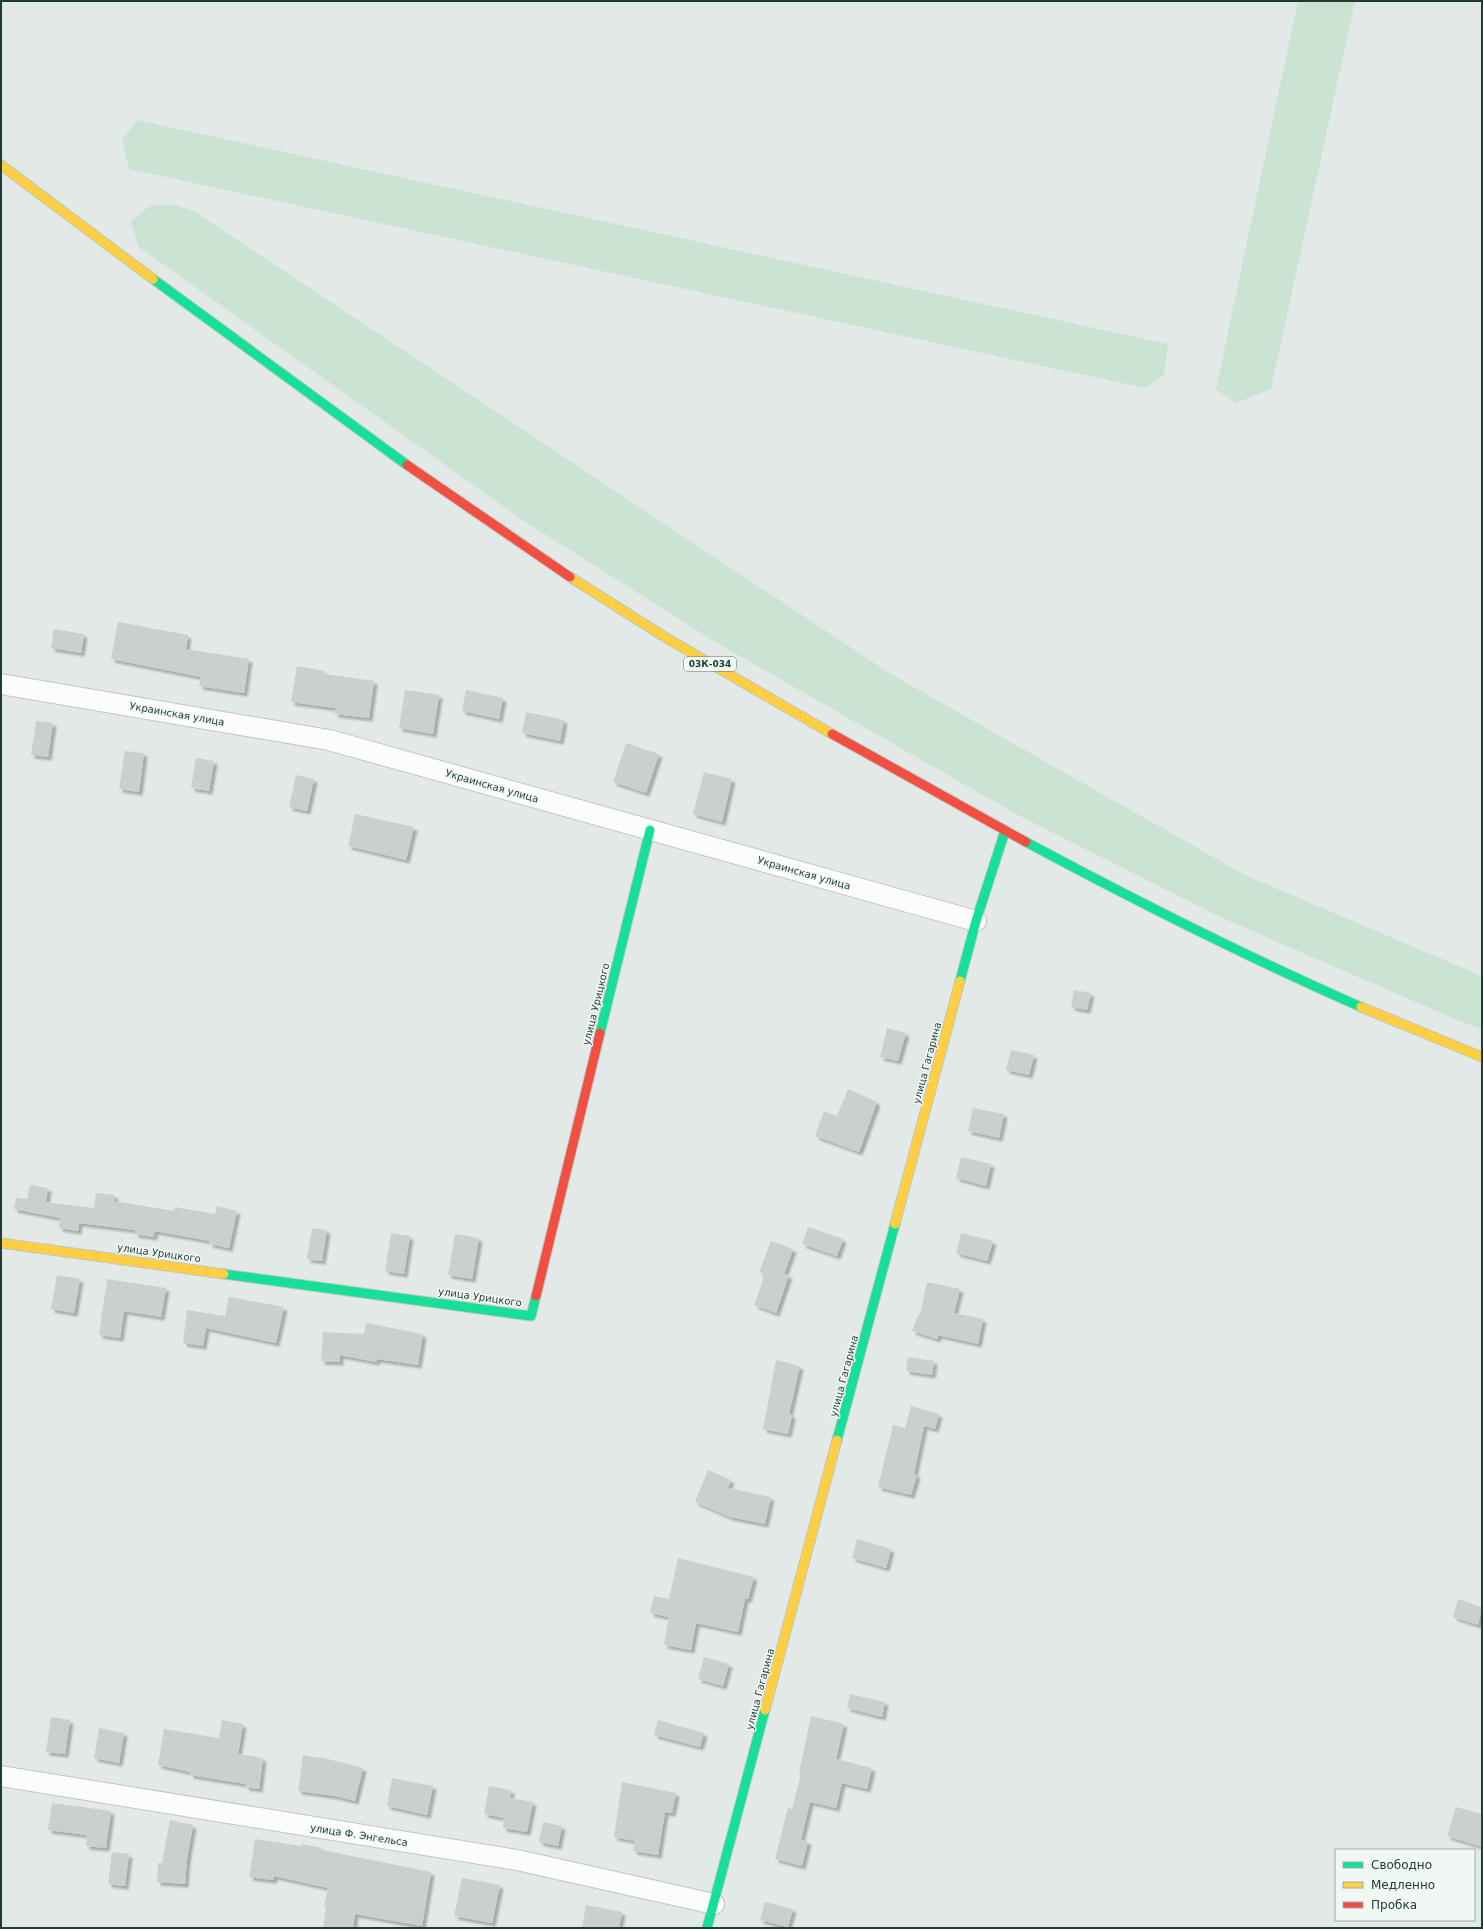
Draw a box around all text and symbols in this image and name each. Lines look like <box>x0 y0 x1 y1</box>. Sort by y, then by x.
road number: 03К-034 <box>684 657 736 671</box>
street label: Украинская улица <box>129 700 225 728</box>
street label: Украинская улица <box>444 767 540 805</box>
street label: Украинская улица <box>756 854 852 892</box>
street label: улица Урицкого <box>580 962 612 1046</box>
street label: улица Гагарина <box>911 1021 943 1105</box>
street label: улица Урицкого <box>117 1242 201 1264</box>
street label: улица Урицкого <box>438 1286 522 1308</box>
street label: улица Гагарина <box>828 1334 860 1418</box>
street label: улица Гагарина <box>744 1647 776 1731</box>
street label: улица Ф. Энгельса <box>309 1822 409 1848</box>
legend <box>1335 1849 1475 1921</box>
text: Свободно <box>1371 1858 1432 1872</box>
text: Медленно <box>1371 1878 1435 1892</box>
text: Пробка <box>1371 1898 1417 1912</box>

